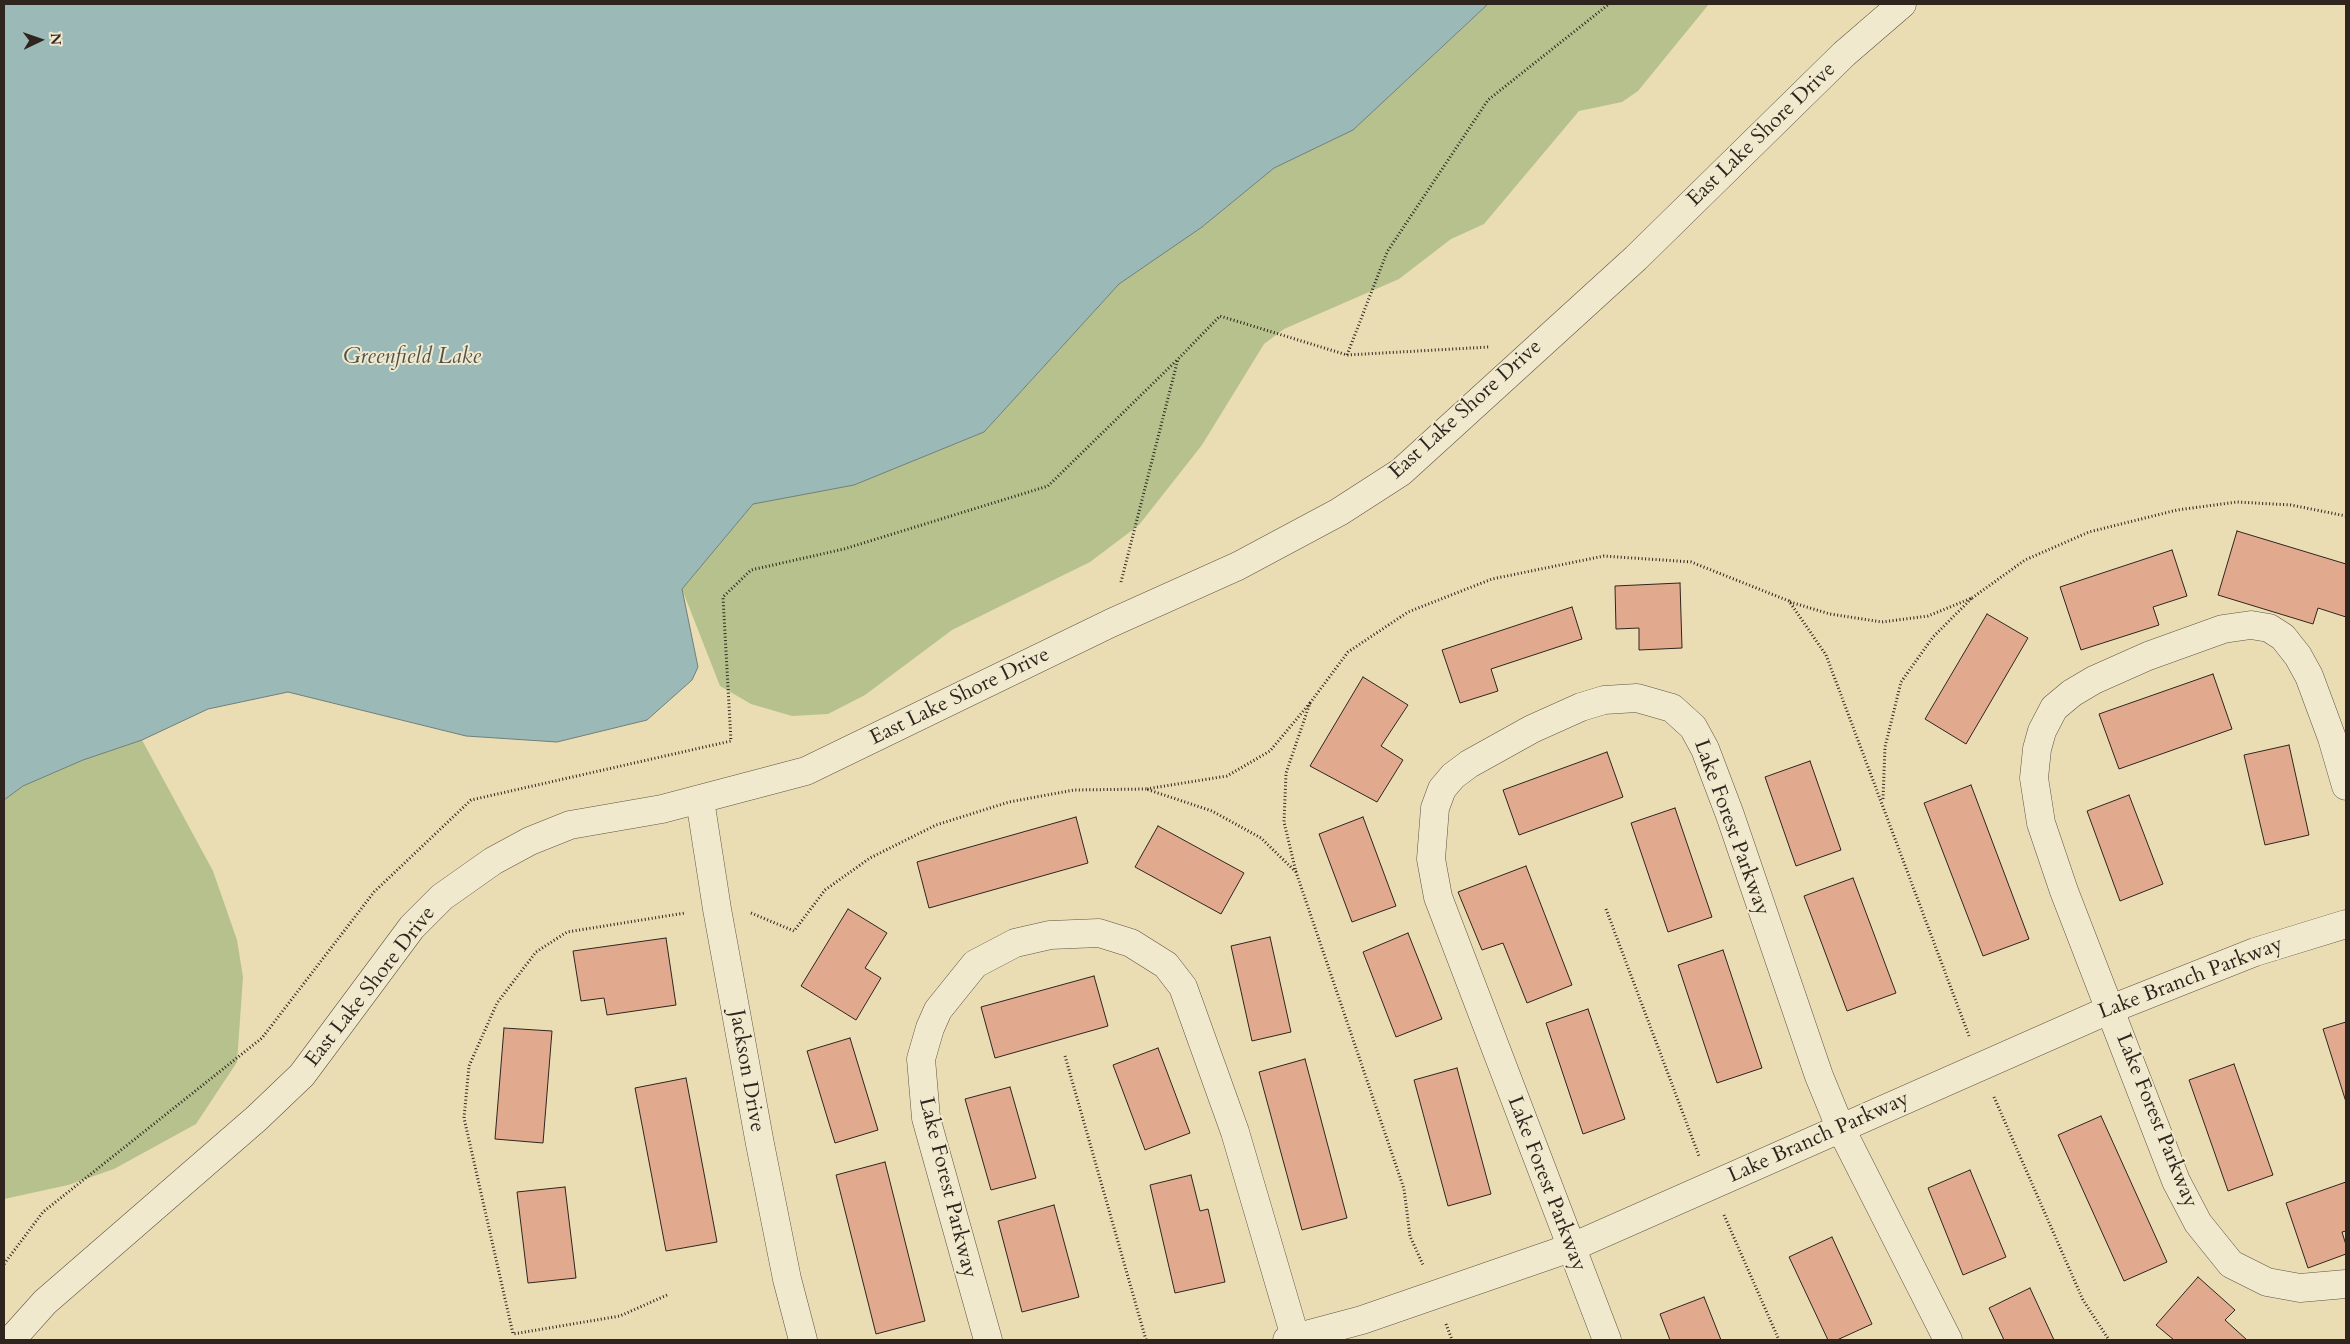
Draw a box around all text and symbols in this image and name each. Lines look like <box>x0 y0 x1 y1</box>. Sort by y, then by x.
north arrow <box>15 15 65 65</box>
text: N <box>46 33 65 46</box>
street label: East Lake Shore Drive <box>1683 58 1841 212</box>
street label: East Lake Shore Drive <box>1385 335 1547 485</box>
water label: Greenfield Lake <box>343 345 481 371</box>
street label: East Lake Shore Drive <box>866 643 1054 751</box>
street label: Lake Forest Parkway <box>1687 737 1775 919</box>
street label: East Lake Shore Drive <box>301 902 441 1072</box>
street label: Lake Branch Parkway <box>2095 932 2287 1026</box>
street label: Jackson Drive <box>723 1008 769 1134</box>
street label: Lake Forest Parkway <box>2110 1030 2202 1212</box>
street label: Lake Branch Parkway <box>1725 1087 1913 1189</box>
street label: Lake Forest Parkway <box>1501 1093 1591 1275</box>
street label: Lake Forest Parkway <box>912 1095 982 1281</box>

